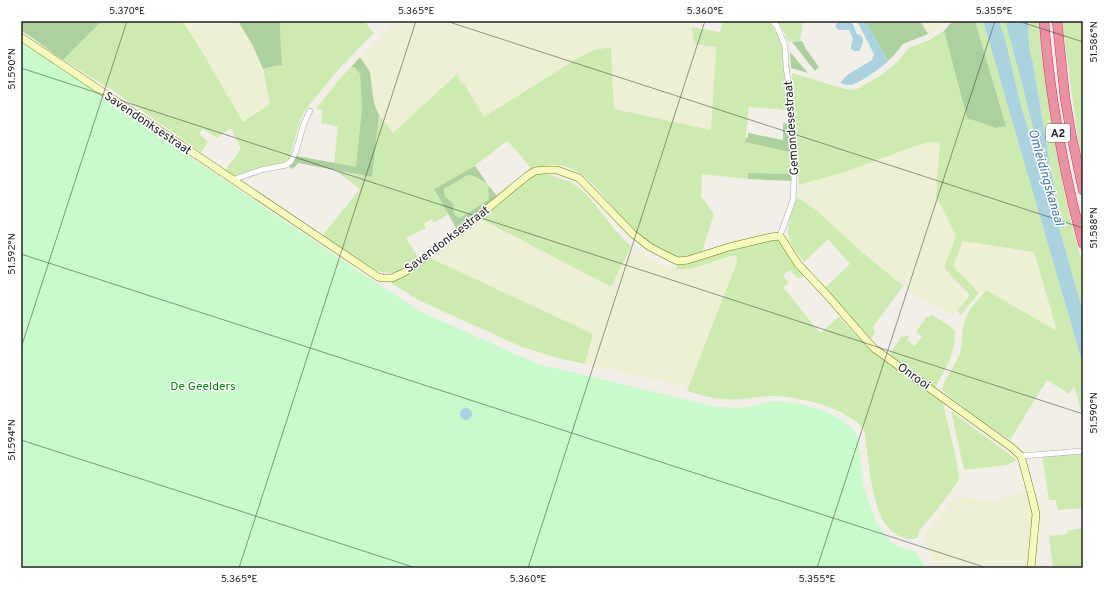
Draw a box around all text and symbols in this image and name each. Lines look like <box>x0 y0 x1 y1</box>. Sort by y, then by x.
text: 5.370°E <box>109 5 145 18</box>
text: 5.365°E <box>398 5 434 18</box>
text: 5.360°E <box>687 5 723 18</box>
text: 5.355°E <box>976 5 1012 18</box>
text: 51.586°N <box>1088 21 1101 63</box>
text: 51.590°N <box>6 48 19 90</box>
street label: Gemondesestraat <box>781 80 803 176</box>
street label: Savendonksestraat <box>101 89 194 159</box>
road number: A2 <box>1046 124 1070 142</box>
water label: Omleidingskanaal <box>1024 127 1067 228</box>
street label: Savendonksestraat <box>402 203 493 277</box>
text: 51.588°N <box>1088 207 1101 249</box>
text: 51.592°N <box>6 233 19 275</box>
street label: Onrooi <box>894 360 933 394</box>
park label: De Geelders <box>170 379 236 395</box>
text: 51.590°N <box>1088 392 1101 434</box>
text: 51.594°N <box>6 419 19 461</box>
text: 5.365°E <box>221 573 257 586</box>
text: 5.360°E <box>510 573 546 586</box>
text: 5.355°E <box>799 573 835 586</box>

